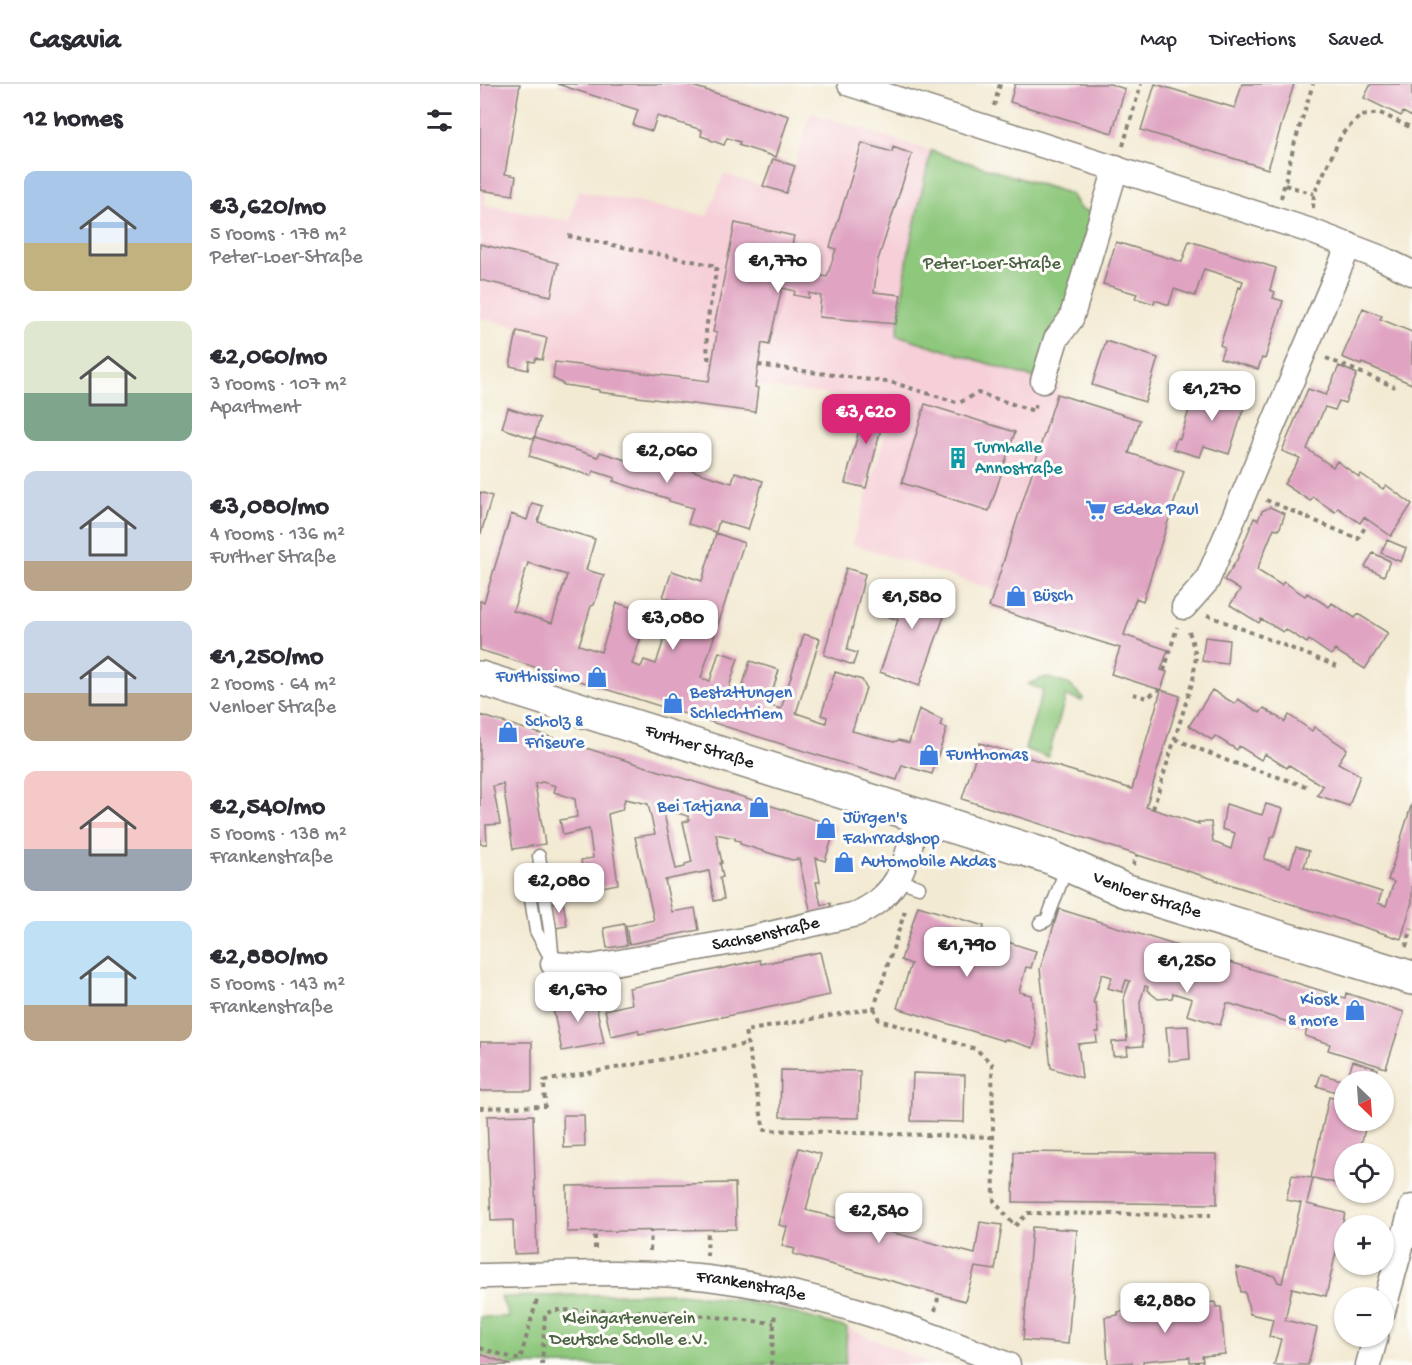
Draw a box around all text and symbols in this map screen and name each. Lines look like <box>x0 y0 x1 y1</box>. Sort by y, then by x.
text: Casavia <box>30 25 121 58</box>
text: Map <box>1140 29 1177 54</box>
text: Directions <box>1210 29 1295 54</box>
text: Saved <box>1328 29 1382 54</box>
icon: filters <box>423 104 456 137</box>
text: 12 homes <box>24 105 122 136</box>
text: €3,620/mo <box>210 193 326 224</box>
icon: home <box>72 195 144 267</box>
text: 5 rooms · 178 m² <box>210 224 347 247</box>
pin: €1,770 <box>729 243 827 294</box>
text: Peter-Loer-Straße <box>210 247 363 270</box>
text: €1,770 <box>749 251 807 274</box>
park label: Peter-Loer-Straße <box>922 254 1061 275</box>
text: €2,060/mo <box>210 343 327 374</box>
icon: home <box>72 345 144 417</box>
pin: €1,270 <box>1163 371 1261 422</box>
text: 3 rooms · 107 m² <box>210 374 347 397</box>
text: €1,270 <box>1183 379 1241 402</box>
pin: €3,620 <box>817 394 915 445</box>
text: Apartment <box>210 397 300 420</box>
text: €3,620 <box>836 402 896 425</box>
pin: €2,060 <box>618 433 716 484</box>
place label: Turnhalle Annostraße <box>974 438 1063 480</box>
text: €2,060 <box>637 441 697 464</box>
building icon: Turnhalle Annostraße <box>946 446 970 470</box>
text: €3,080/mo <box>210 493 329 524</box>
icon: home <box>72 495 144 567</box>
supermarket icon: Edeka Paul <box>1084 498 1108 522</box>
place label: Edeka Paul <box>1113 500 1199 521</box>
text: 4 rooms · 136 m² <box>210 524 345 547</box>
text: Further Straße <box>210 547 336 570</box>
pin: €1,580 <box>863 579 961 630</box>
shop icon: Büsch <box>1004 584 1028 608</box>
place label: Büsch <box>1032 586 1073 607</box>
text: €1,580 <box>882 587 942 610</box>
pin: €3,080 <box>624 600 722 651</box>
text: €3,080 <box>642 608 704 631</box>
text: €1,250/mo <box>210 643 324 674</box>
icon: home <box>72 645 144 717</box>
shop icon: Furthissimo <box>585 665 609 689</box>
place label: Furthissimo <box>495 667 580 688</box>
text: 2 rooms · 64 m² <box>210 674 336 697</box>
place label: Bestattungen Schlechtriem <box>689 683 793 725</box>
shop icon: Bestattungen Schlechtriem <box>661 691 685 715</box>
text: Venloer Straße <box>210 697 336 720</box>
place label: Scholz & Friseure <box>524 712 585 754</box>
shop icon: Scholz & Friseure <box>496 720 520 744</box>
street label: Further Straße <box>641 720 757 774</box>
shop icon: Funthomas <box>917 743 941 767</box>
place label: Funthomas <box>945 745 1029 766</box>
text: €2,540/mo <box>210 793 325 824</box>
icon: home <box>72 795 144 867</box>
shop icon: Bei Tatjana <box>747 795 771 819</box>
place label: Bei Tatjana <box>656 797 743 818</box>
place label: Jürgen's Fahrradshop <box>842 808 940 850</box>
shop icon: Jürgen's Fahrradshop <box>814 816 838 840</box>
text: 5 rooms · 138 m² <box>210 824 347 847</box>
text: Frankenstraße <box>210 847 333 870</box>
shop icon: Automobile Akdas <box>832 850 856 874</box>
place label: Automobile Akdas <box>861 852 997 873</box>
pin: €2,080 <box>510 863 608 914</box>
street label: Venloer Straße <box>1088 866 1205 924</box>
text: €2,080 <box>528 871 590 894</box>
street label: Sachsenstraße <box>711 912 822 956</box>
pin: €1,790 <box>918 927 1016 978</box>
text: €1,790 <box>938 935 996 958</box>
text: €2,880/mo <box>210 943 328 974</box>
pin: €1,250 <box>1138 943 1236 994</box>
icon: home <box>72 945 144 1017</box>
text: €1,250 <box>1158 951 1216 974</box>
pin: €1,670 <box>529 972 627 1023</box>
text: 5 rooms · 143 m² <box>210 974 345 997</box>
text: €1,670 <box>549 980 607 1003</box>
place label: Kiosk & more <box>1288 990 1340 1032</box>
text: Frankenstraße <box>210 997 333 1020</box>
shop icon: Kiosk & more <box>1343 998 1367 1022</box>
north arrow <box>1334 1071 1394 1131</box>
map controls <box>1334 1071 1394 1347</box>
button: locate <box>1334 1143 1394 1203</box>
pin: €2,540 <box>830 1193 928 1244</box>
text: €2,540 <box>849 1201 909 1224</box>
button: + <box>1334 1215 1394 1275</box>
street label: Frankenstraße <box>694 1266 809 1306</box>
pin: €2,880 <box>1116 1283 1214 1334</box>
button: − <box>1334 1287 1394 1347</box>
text: €2,880 <box>1134 1291 1196 1314</box>
park label: Kleingartenverein Deutsche Scholle e.V. <box>549 1309 708 1351</box>

